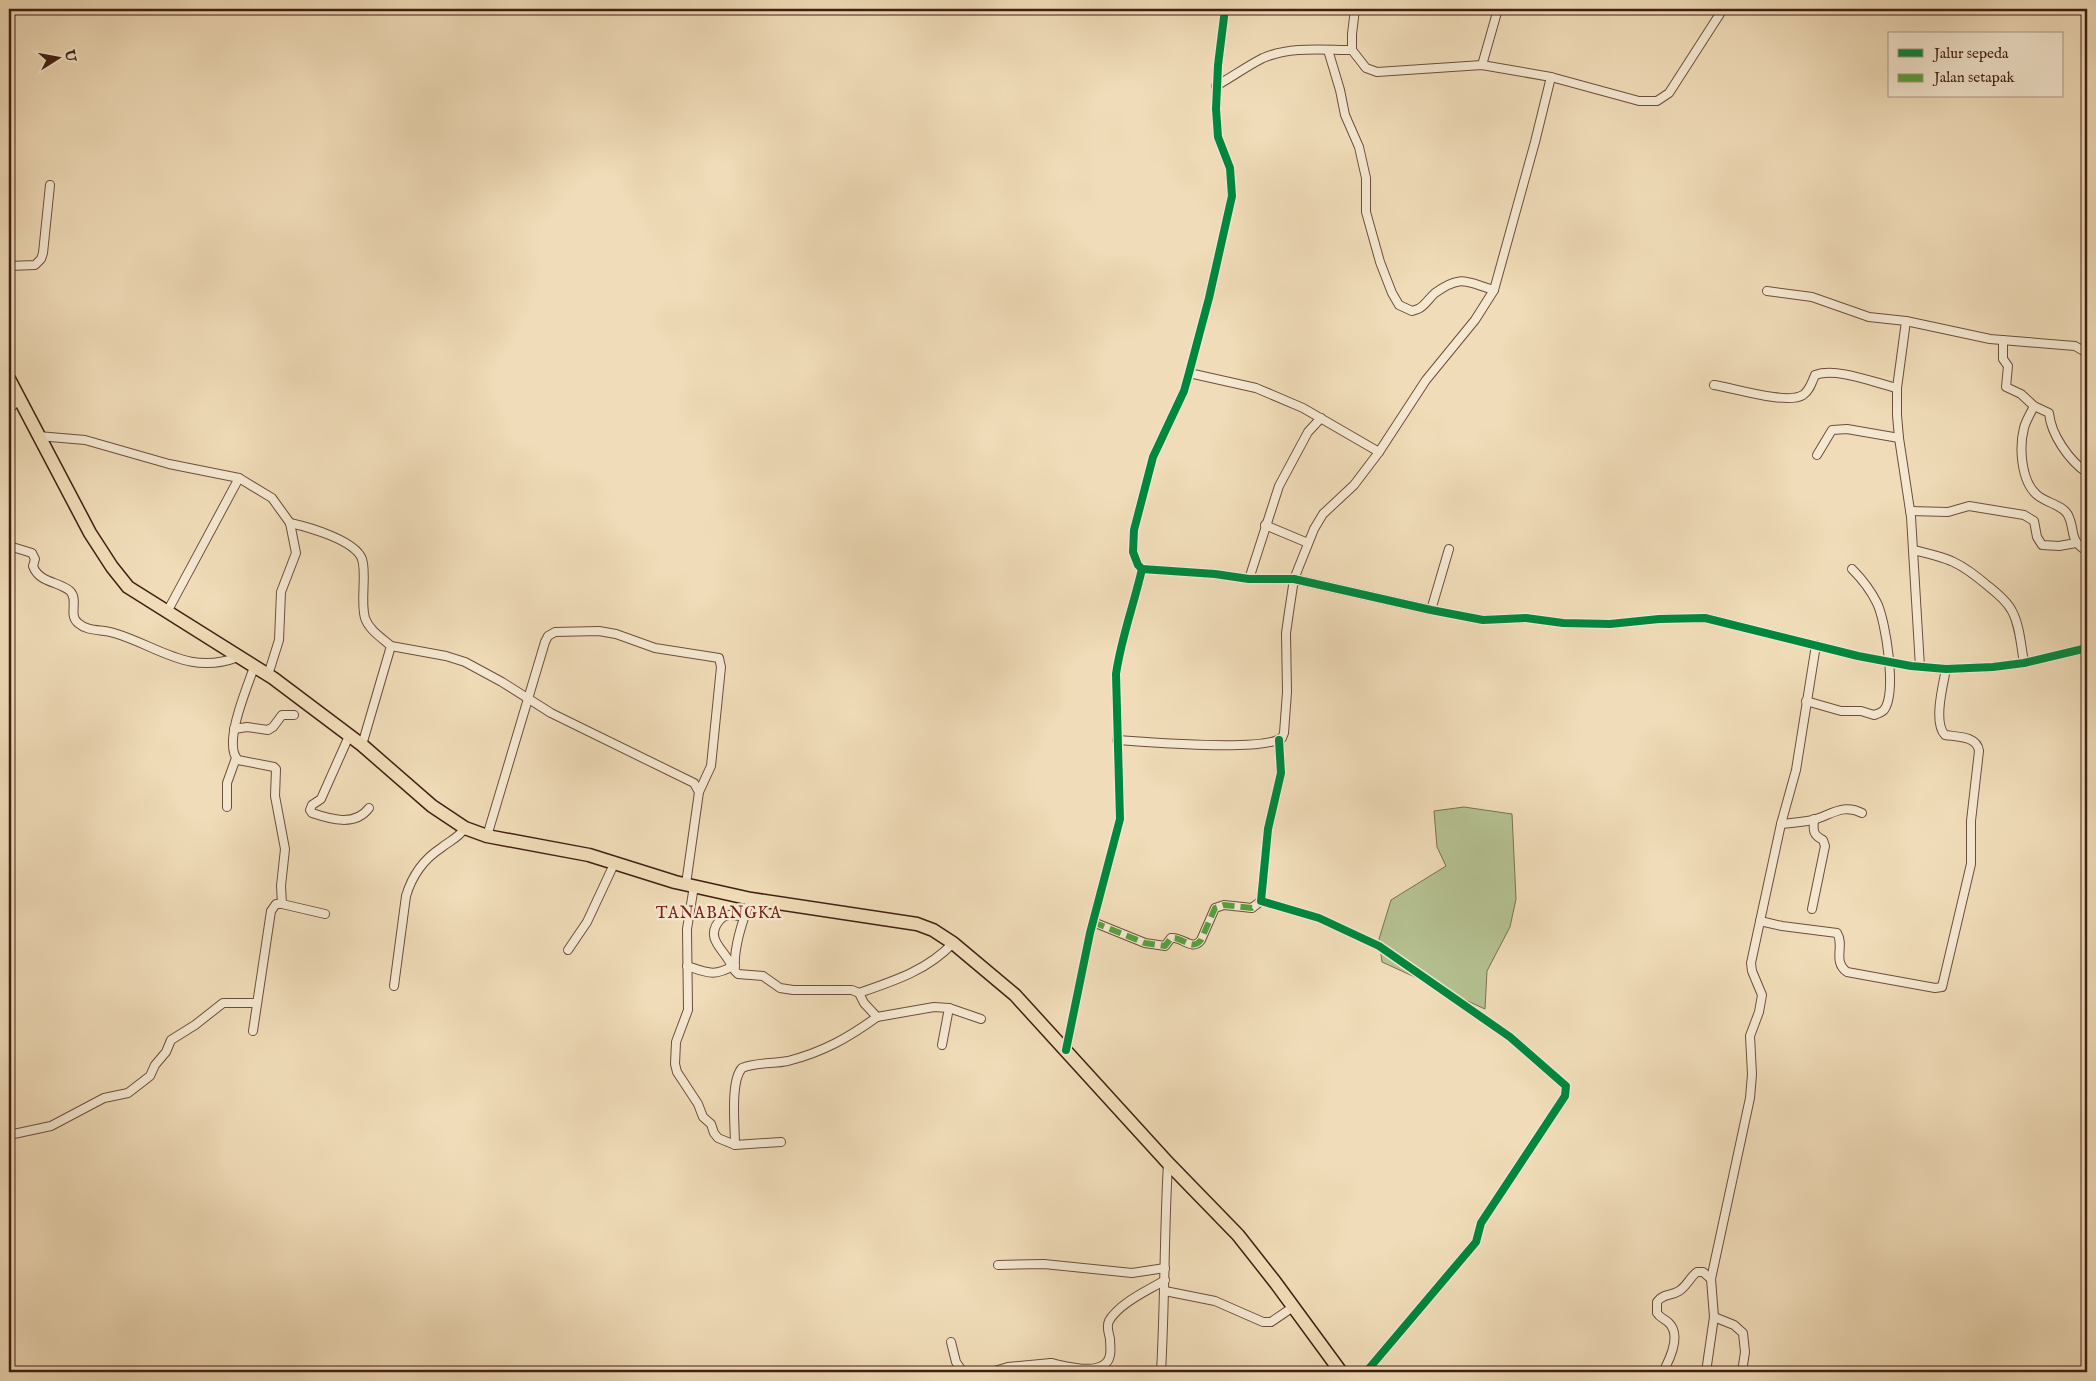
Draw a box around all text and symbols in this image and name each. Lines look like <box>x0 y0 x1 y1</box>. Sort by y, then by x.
north arrow <box>32 32 82 82</box>
legend <box>1888 32 2064 98</box>
text: Jalur sepeda <box>1932 44 2009 63</box>
text: U <box>60 47 80 64</box>
text: Jalan setapak <box>1932 68 2015 87</box>
district label: TANABANGKA <box>656 904 782 924</box>

